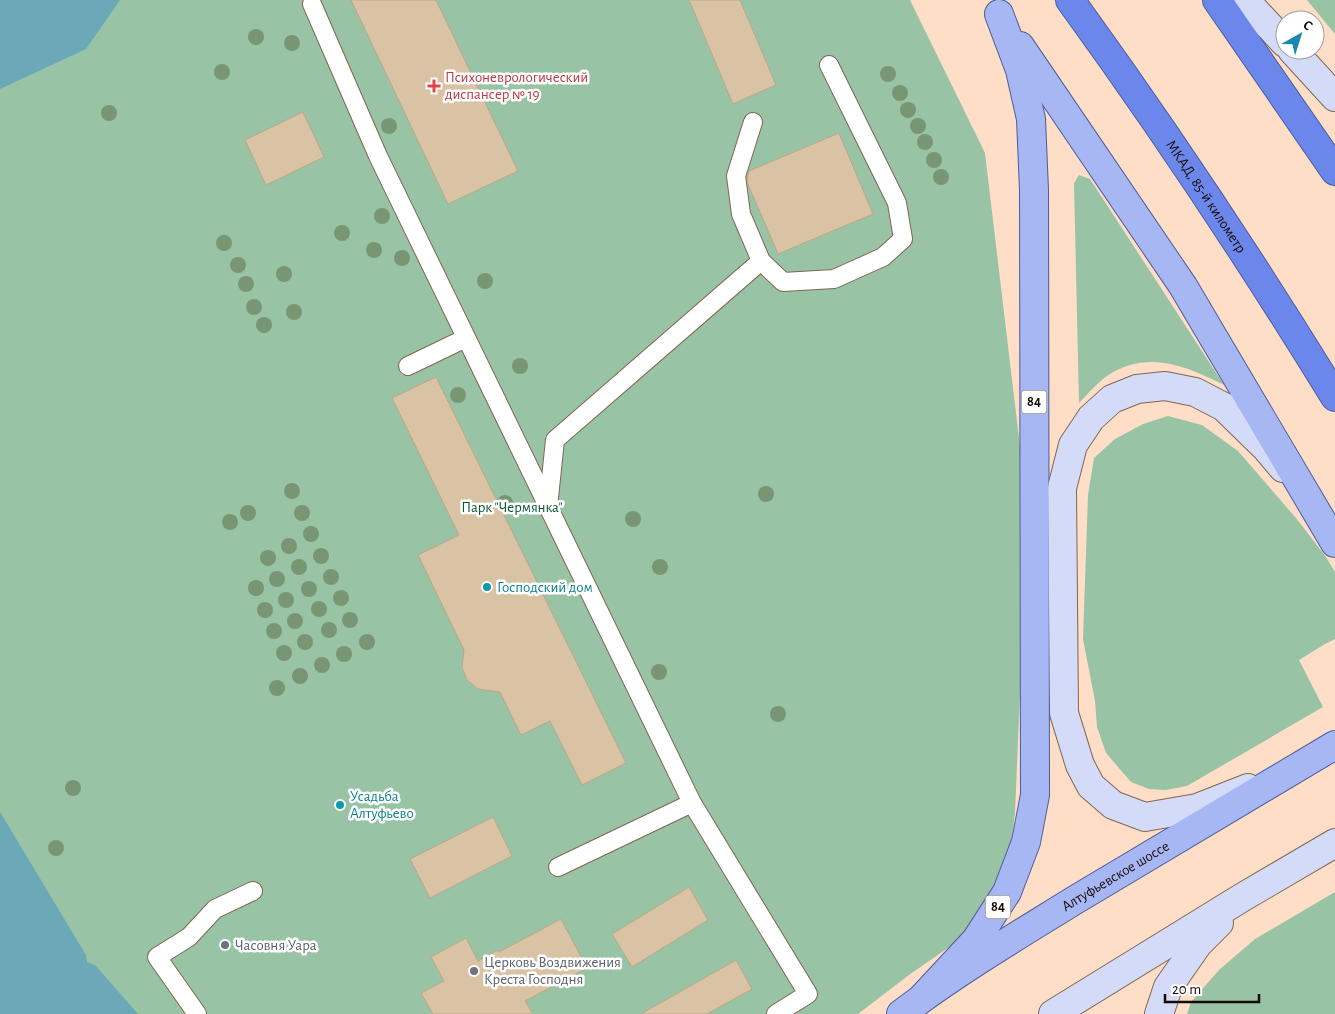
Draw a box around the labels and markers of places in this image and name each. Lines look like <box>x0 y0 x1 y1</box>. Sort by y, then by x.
place label: Психоневрологический диспансер № 19 <box>445 70 588 102</box>
marker: Психоневрологический диспансер № 19 <box>427 79 441 93</box>
place label: Господский дом <box>497 580 593 595</box>
marker: Господский дом <box>481 581 493 593</box>
place label: Усадьба Алтуфьево <box>350 789 414 821</box>
marker: Усадьба Алтуфьево <box>334 799 346 811</box>
place label: Часовня Уара <box>235 938 317 953</box>
marker: Часовня Уара <box>219 939 231 951</box>
place label: Церковь Воздвижения Креста Господня <box>484 955 621 987</box>
marker: Церковь Воздвижения Креста Господня <box>468 965 480 977</box>

